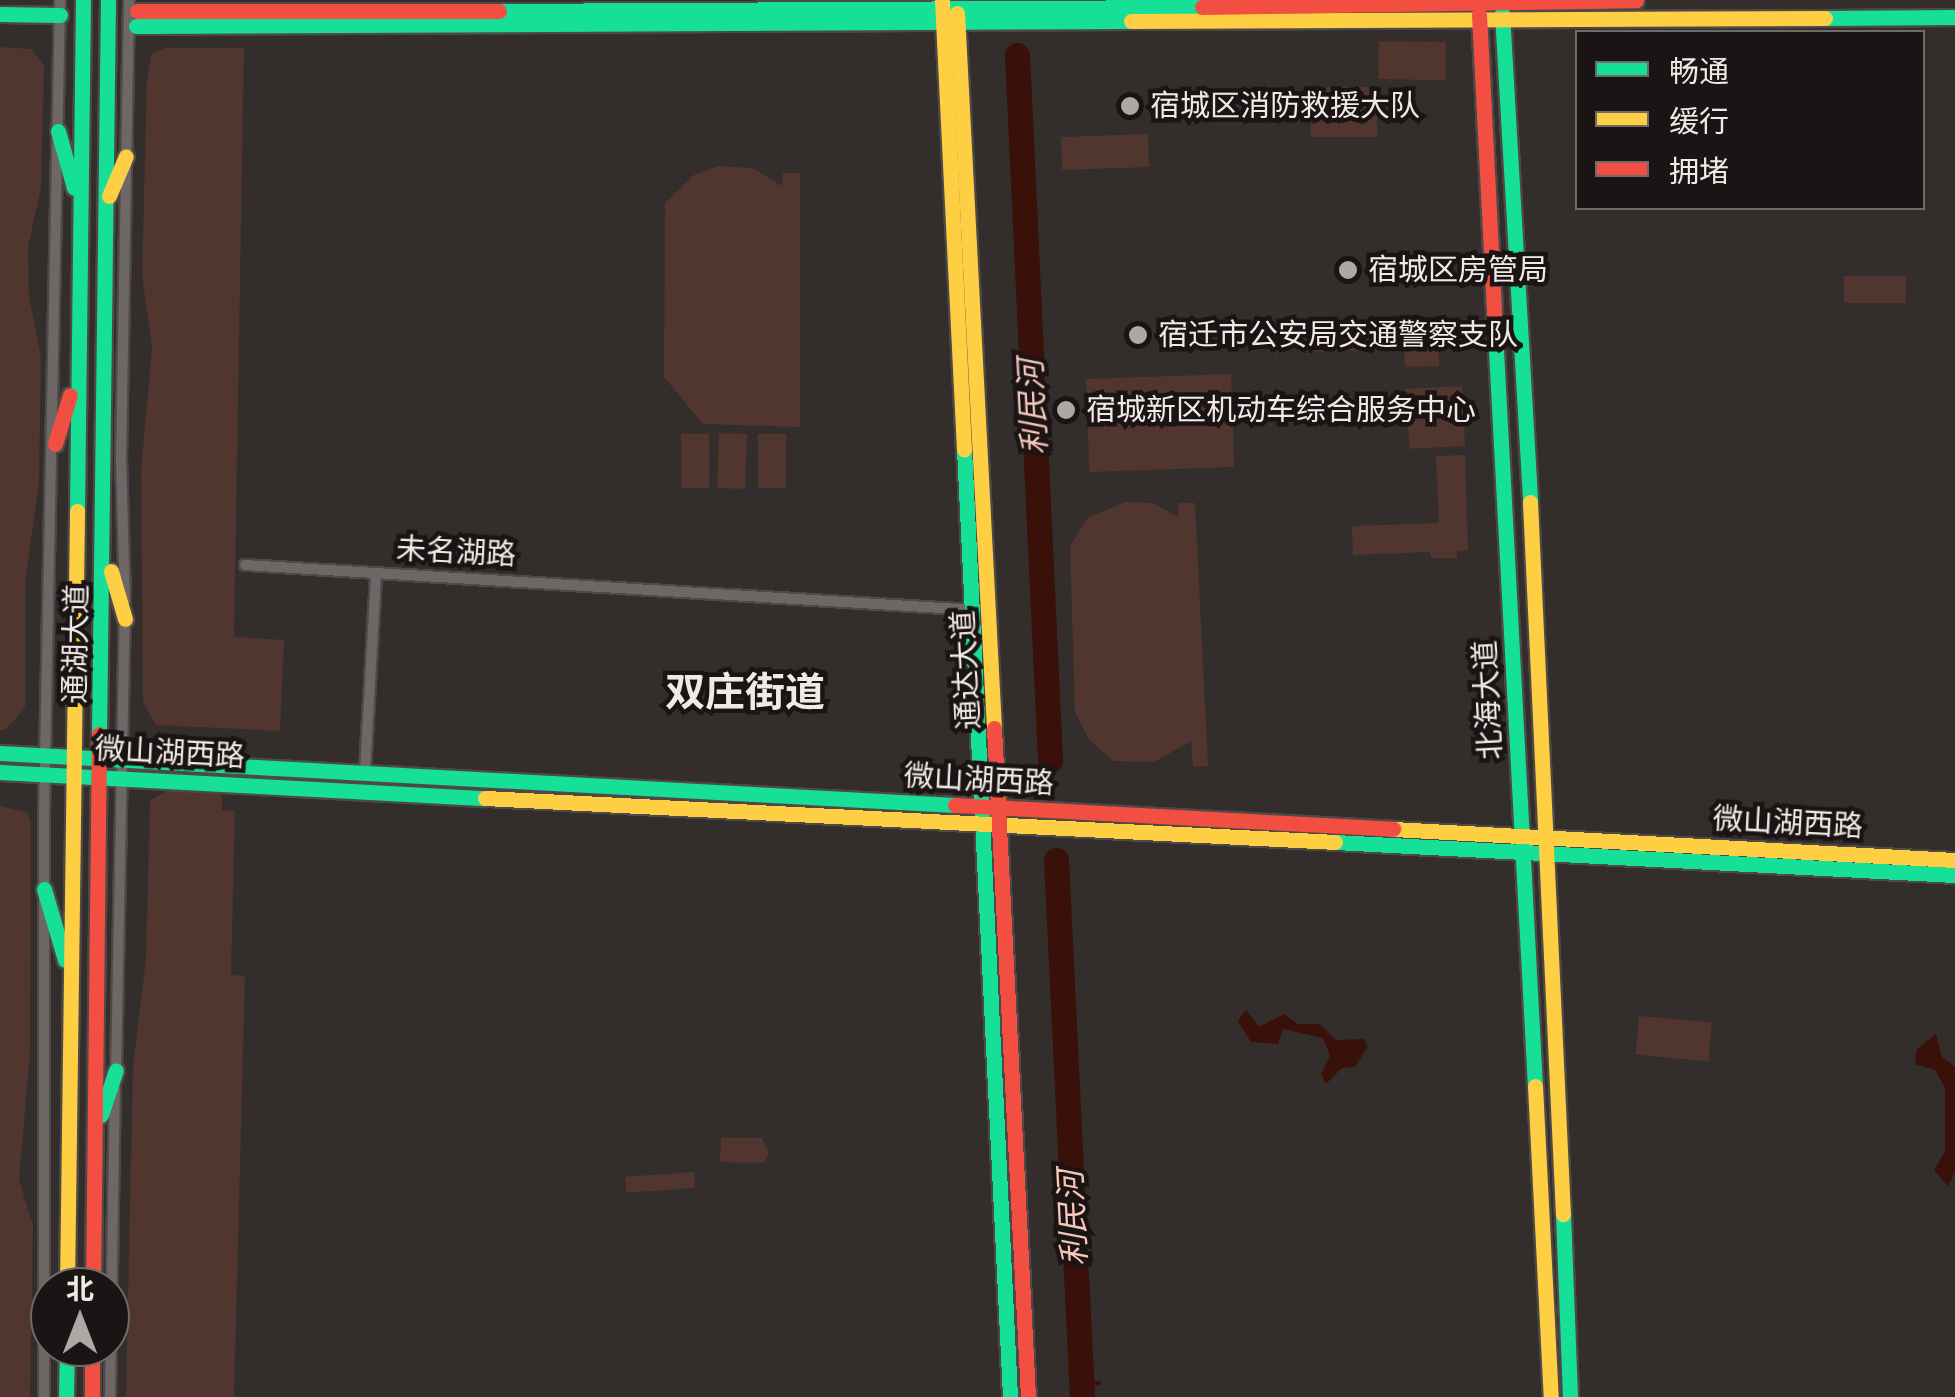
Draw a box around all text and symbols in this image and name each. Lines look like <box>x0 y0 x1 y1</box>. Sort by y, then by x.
legend <box>1575 30 1925 210</box>
text: 畅通 <box>1669 53 1729 90</box>
place label: 宿城区消防救援大队 <box>1150 88 1420 124</box>
marker: 宿城区消防救援大队 <box>1119 95 1141 117</box>
text: 缓行 <box>1669 103 1729 140</box>
text: 拥堵 <box>1669 153 1729 190</box>
place label: 宿城区房管局 <box>1368 252 1548 288</box>
marker: 宿城区房管局 <box>1337 259 1359 281</box>
place label: 宿迁市公安局交通警察支队 <box>1158 317 1518 353</box>
marker: 宿迁市公安局交通警察支队 <box>1127 324 1149 346</box>
water label: 利民河 <box>1011 358 1055 456</box>
place label: 宿城新区机动车综合服务中心 <box>1086 392 1476 428</box>
marker: 宿城新区机动车综合服务中心 <box>1055 399 1077 421</box>
street label: 未名湖路 <box>395 531 517 573</box>
street label: 通湖大道 <box>57 584 95 704</box>
street label: 通达大道 <box>945 609 987 731</box>
street label: 北海大道 <box>1467 639 1509 761</box>
district label: 双庄街道 <box>665 668 825 716</box>
street label: 微山湖西路 <box>94 731 246 775</box>
street label: 微山湖西路 <box>903 758 1055 802</box>
street label: 微山湖西路 <box>1712 801 1864 845</box>
water label: 利民河 <box>1051 1169 1095 1267</box>
north arrow <box>30 1267 130 1367</box>
text: 北 <box>66 1272 94 1306</box>

